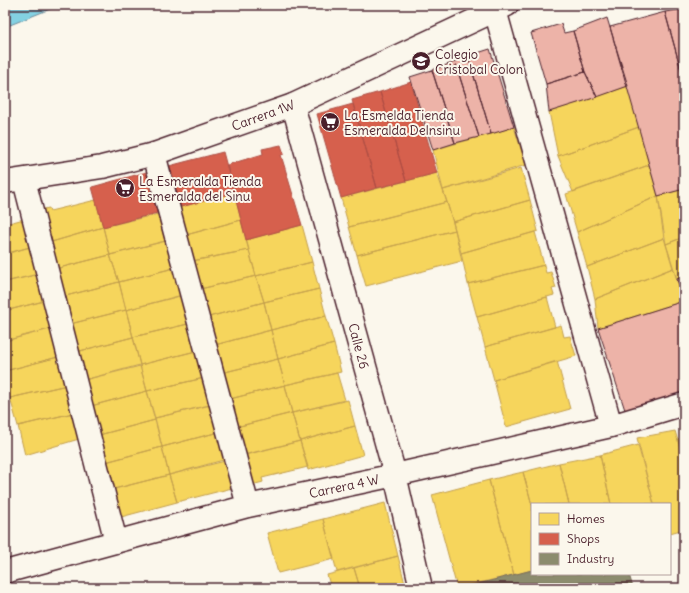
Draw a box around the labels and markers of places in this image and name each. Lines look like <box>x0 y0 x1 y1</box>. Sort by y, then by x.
place label: Colegio Cristobal Colon <box>435 46 524 78</box>
school or university icon: Colegio Cristobal Colon <box>410 50 432 72</box>
place label: La Esmelda Tienda Esmeralda Delnsinu <box>344 107 461 139</box>
supermarket icon: La Esmelda Tienda Esmeralda Delnsinu <box>319 111 341 133</box>
place label: La Esmeralda Tienda Esmeralda del Sinu <box>139 173 261 205</box>
supermarket icon: La Esmeralda Tienda Esmeralda del Sinu <box>114 177 136 199</box>

